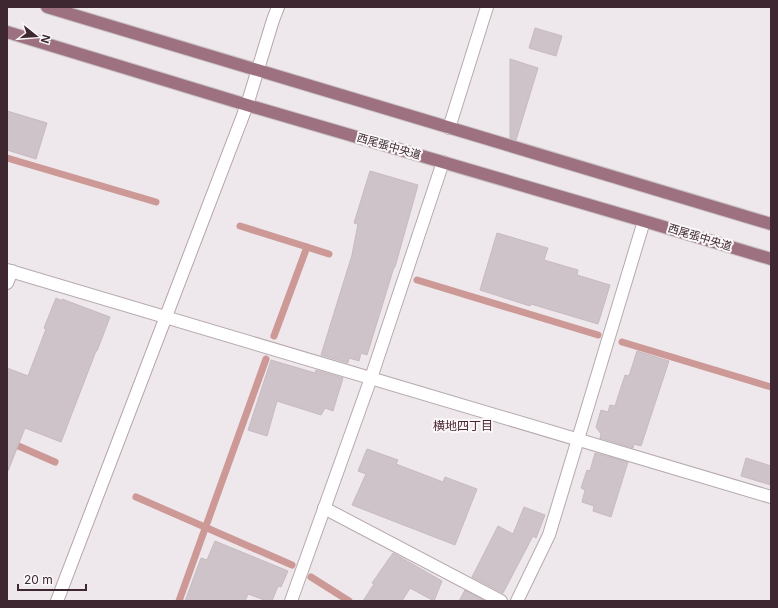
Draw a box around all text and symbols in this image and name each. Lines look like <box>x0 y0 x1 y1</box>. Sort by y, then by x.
north arrow <box>16 16 56 56</box>
text: N <box>38 33 53 45</box>
street label: 西尾張中央道 <box>355 130 423 162</box>
street label: 西尾張中央道 <box>666 221 734 253</box>
district label: 横地四丁目 <box>433 418 493 433</box>
scale bar <box>18 566 86 592</box>
text: 20 m <box>24 572 53 587</box>

